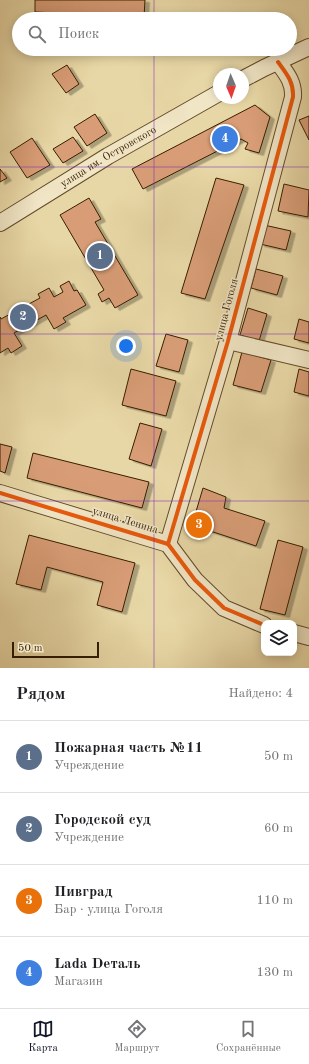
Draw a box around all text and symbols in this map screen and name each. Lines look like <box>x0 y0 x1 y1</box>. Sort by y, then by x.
search box <box>12 12 297 56</box>
icon: search <box>26 23 48 45</box>
text: Поиск <box>58 27 99 42</box>
north arrow <box>213 68 249 104</box>
street label: улица им. Островского <box>59 124 158 190</box>
pin: 4 <box>212 124 238 154</box>
pin: 1 <box>87 241 113 271</box>
street label: улица Гоголя <box>213 277 241 342</box>
pin: 2 <box>10 302 36 332</box>
your location <box>116 336 136 356</box>
street label: улица Ленина <box>91 506 160 536</box>
pin: 3 <box>186 510 212 540</box>
map controls <box>261 620 297 656</box>
button: layers <box>261 620 297 656</box>
scale bar <box>12 640 99 659</box>
text: 50 m <box>18 643 43 654</box>
text: Рядом <box>16 686 65 703</box>
text: Найдено: 4 <box>229 687 293 700</box>
text: Пожарная часть №11 <box>54 741 203 756</box>
text: 1 <box>25 750 33 763</box>
text: 50 m <box>264 750 293 763</box>
text: Учреждение <box>54 759 124 772</box>
text: Городской суд <box>54 813 151 828</box>
text: 2 <box>25 822 33 835</box>
text: 60 m <box>264 822 293 835</box>
text: Учреждение <box>54 831 124 844</box>
text: Пивград <box>54 885 112 900</box>
text: 3 <box>25 894 33 907</box>
text: 110 m <box>256 894 293 907</box>
text: Бар · улица Гоголя <box>54 903 163 916</box>
text: Lada Dеталь <box>54 957 140 972</box>
text: 4 <box>25 966 33 979</box>
text: 130 m <box>256 966 293 979</box>
text: Магазин <box>54 975 103 988</box>
tab: Карта <box>28 1018 58 1056</box>
tab: Маршрут <box>114 1018 160 1056</box>
tab: Сохранённые <box>216 1018 281 1056</box>

